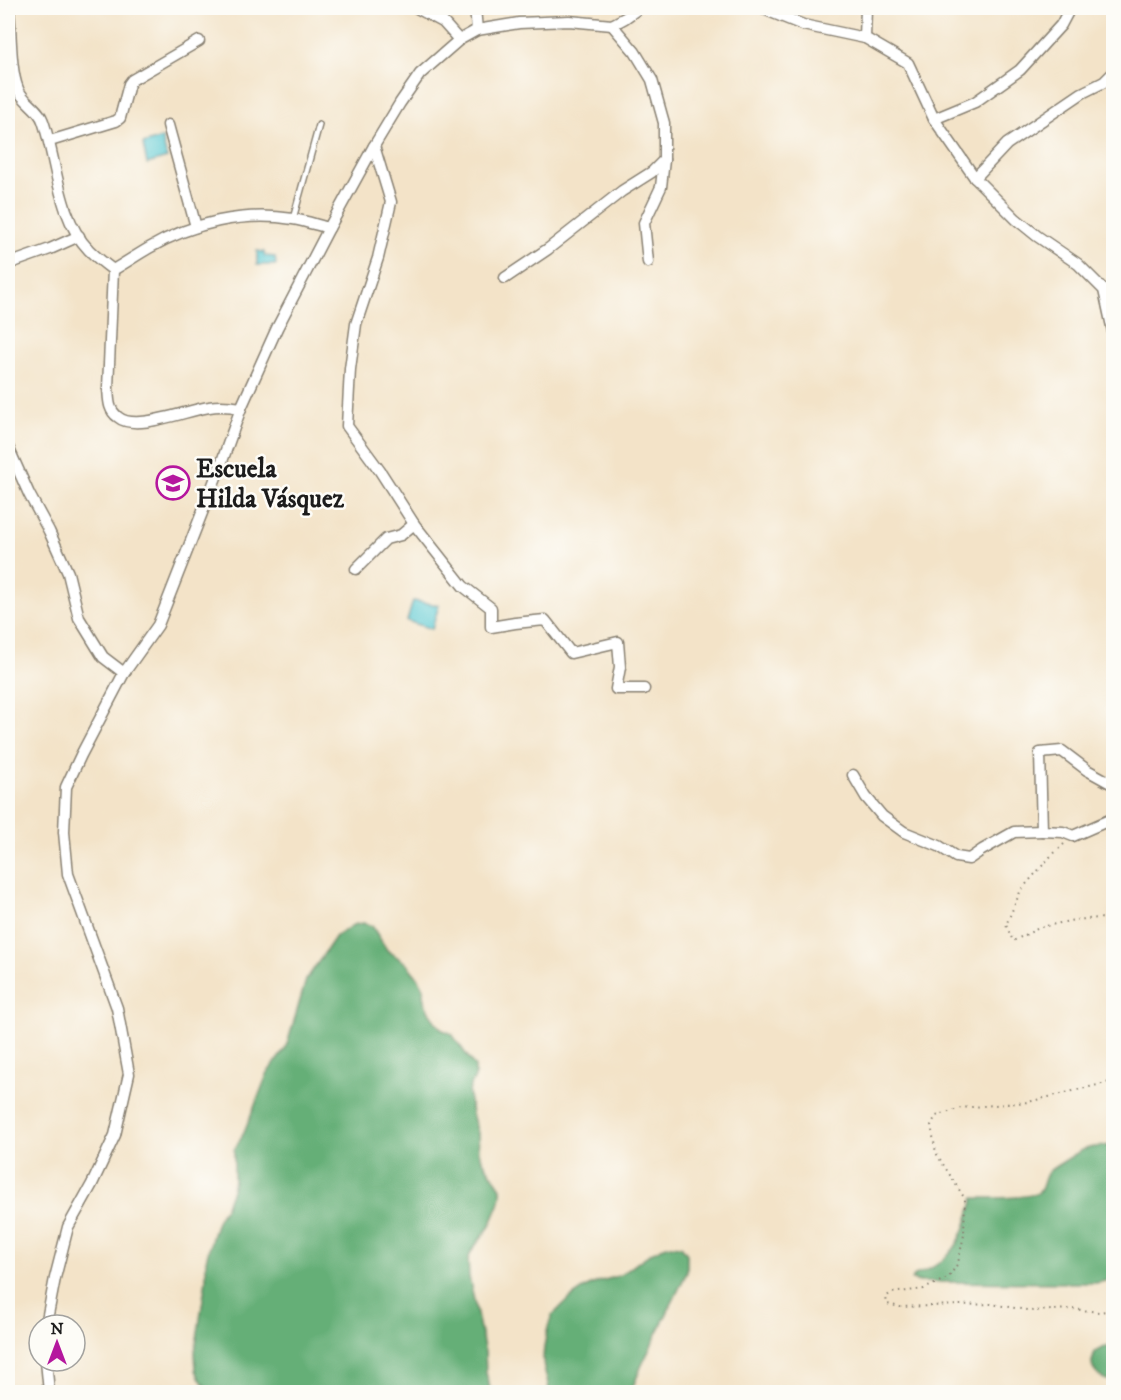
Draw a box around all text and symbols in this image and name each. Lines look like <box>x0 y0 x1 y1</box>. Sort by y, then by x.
place label: Escuela Hilda Vásquez <box>196 453 345 516</box>
school or university icon: Escuela Hilda Vásquez <box>155 465 191 501</box>
north arrow <box>27 1313 87 1373</box>
text: N <box>50 1319 64 1339</box>

